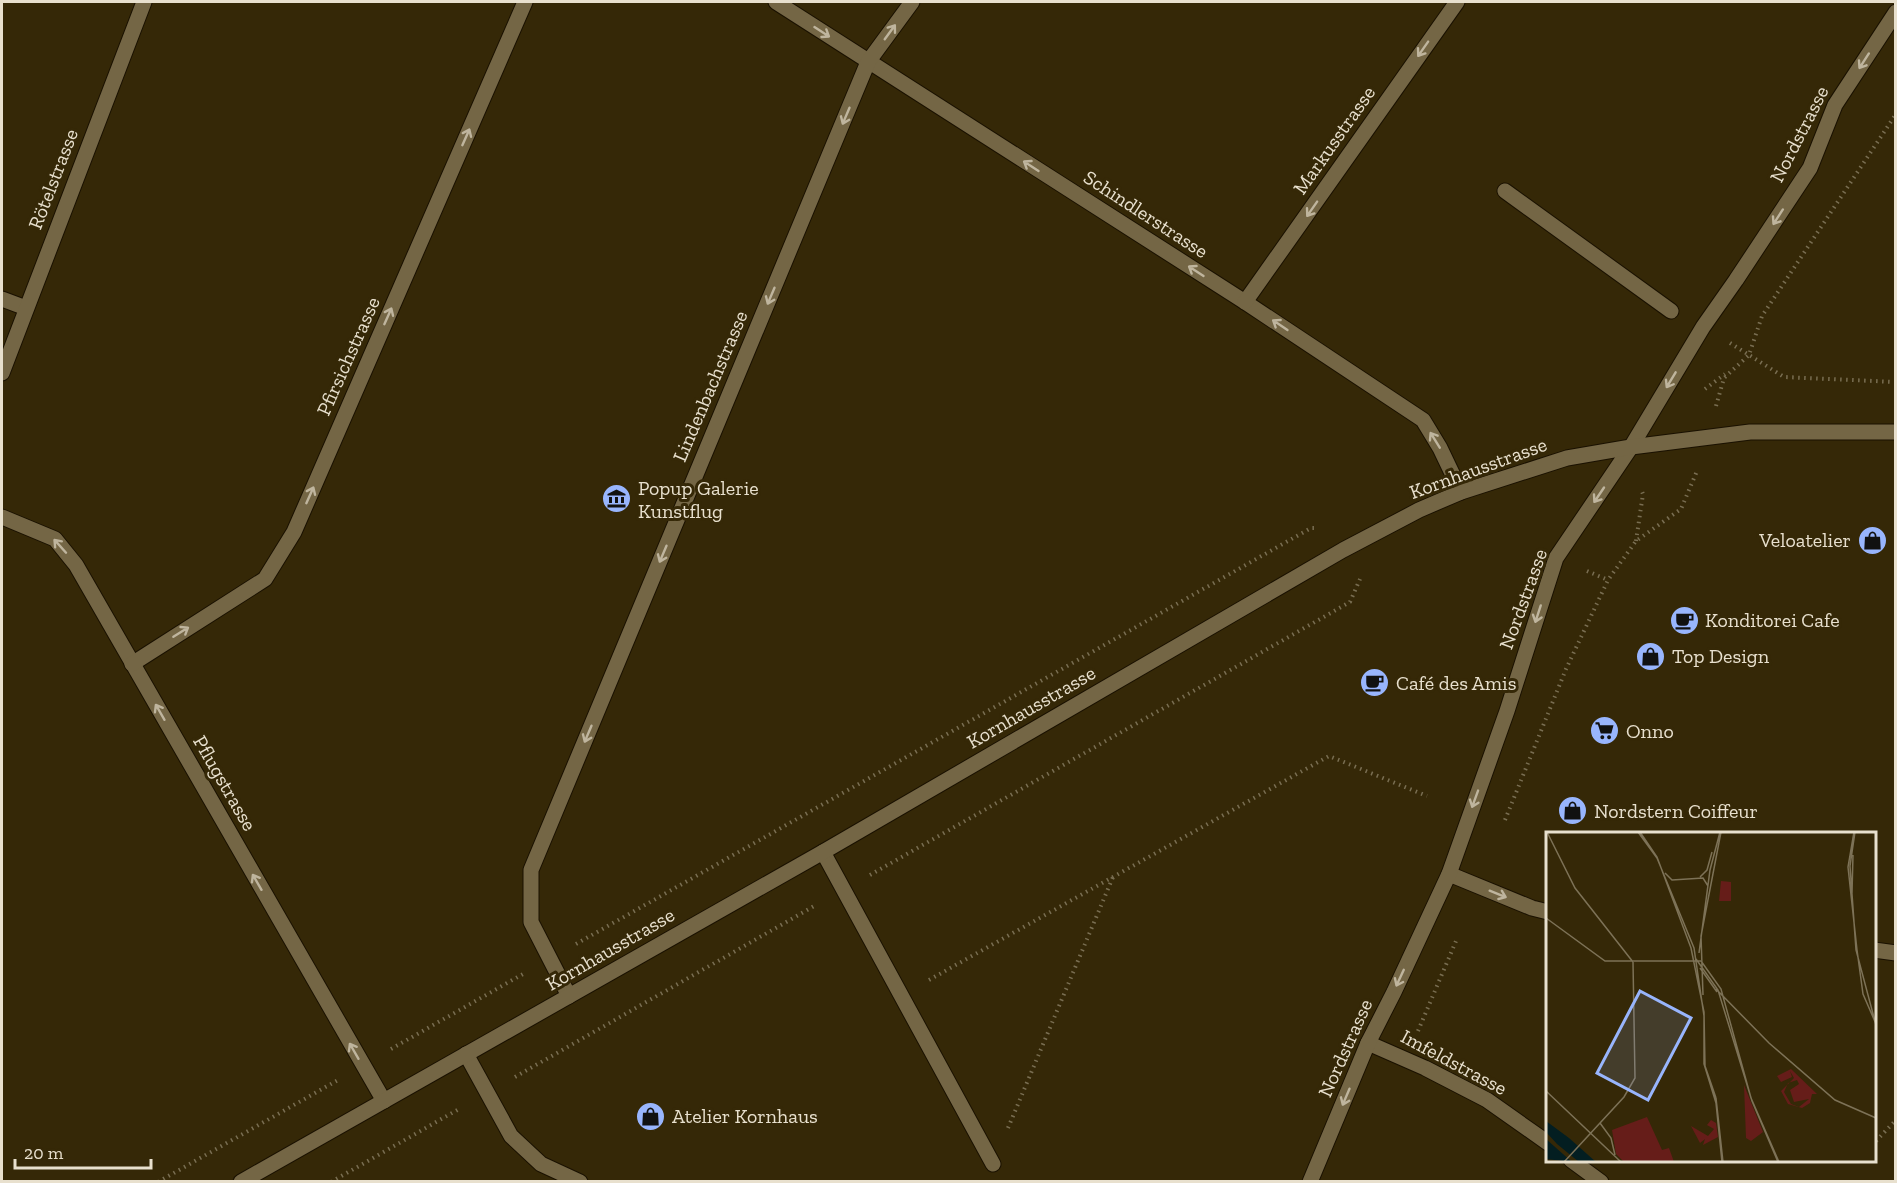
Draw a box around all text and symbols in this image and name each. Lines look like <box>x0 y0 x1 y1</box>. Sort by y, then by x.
one-way arrow <box>884 24 897 40</box>
one-way arrow <box>813 26 830 38</box>
one-way arrow <box>1417 41 1429 57</box>
one-way arrow <box>1857 52 1870 69</box>
street label: Markusstrasse <box>1288 81 1380 199</box>
street label: Nordstrasse <box>1764 82 1834 186</box>
one-way arrow <box>840 107 851 125</box>
street label: Rötelstrasse <box>23 125 83 233</box>
one-way arrow <box>461 129 472 147</box>
one-way arrow <box>1023 159 1040 171</box>
street label: Schindlerstrasse <box>1079 165 1213 263</box>
one-way arrow <box>1306 201 1318 217</box>
one-way arrow <box>1771 208 1783 225</box>
one-way arrow <box>1187 264 1204 277</box>
one-way arrow <box>765 287 776 305</box>
street label: Pfirsichstrasse <box>311 293 385 419</box>
street label: Lindenbachstrasse <box>667 307 753 465</box>
one-way arrow <box>383 308 394 326</box>
one-way arrow <box>1272 319 1289 331</box>
one-way arrow <box>1665 371 1677 388</box>
street label: Kornhausstrasse <box>1406 432 1550 504</box>
one-way arrow <box>1429 432 1441 449</box>
place label: Popup Galerie Kunstflug <box>638 476 759 523</box>
museum icon: Popup Galerie Kunstflug <box>601 483 633 515</box>
one-way arrow <box>305 486 316 505</box>
one-way arrow <box>1592 487 1605 504</box>
shop icon: Veloatelier <box>1856 524 1888 556</box>
place label: Veloatelier <box>1758 528 1851 552</box>
one-way arrow <box>53 539 67 554</box>
one-way arrow <box>657 544 668 562</box>
street label: Nordstrasse <box>1494 546 1552 652</box>
one-way arrow <box>1532 604 1543 623</box>
cafe icon: Konditorei Cafe <box>1668 604 1700 636</box>
place label: Konditorei Cafe <box>1705 608 1840 632</box>
one-way arrow <box>173 626 190 639</box>
shop icon: Top Design <box>1635 640 1667 672</box>
place label: Top Design <box>1672 644 1770 668</box>
street label: Kornhausstrasse <box>962 660 1100 754</box>
cafe icon: Café des Amis <box>1359 667 1391 699</box>
place label: Café des Amis <box>1396 671 1516 695</box>
one-way arrow <box>154 704 165 722</box>
supermarket icon: Onno <box>1589 715 1621 747</box>
place label: Onno <box>1626 719 1674 743</box>
one-way arrow <box>582 724 593 742</box>
street label: Pflugstrasse <box>188 731 262 835</box>
one-way arrow <box>1469 789 1480 807</box>
shop icon: Nordstern Coiffeur <box>1557 795 1589 827</box>
place label: Nordstern Coiffeur <box>1594 799 1758 823</box>
inset map <box>1546 832 1876 1162</box>
one-way arrow <box>251 873 262 891</box>
one-way arrow <box>1488 889 1506 900</box>
street label: Kornhausstrasse <box>541 902 679 996</box>
one-way arrow <box>1394 969 1406 987</box>
street label: Nordstrasse <box>1313 995 1377 1101</box>
street label: Imfeldstrasse <box>1397 1024 1511 1100</box>
one-way arrow <box>348 1043 360 1060</box>
one-way arrow <box>1340 1087 1351 1105</box>
shop icon: Atelier Kornhaus <box>635 1100 667 1132</box>
place label: Atelier Kornhaus <box>672 1104 818 1128</box>
scale bar <box>15 1132 152 1170</box>
text: 20 m <box>24 1142 64 1164</box>

